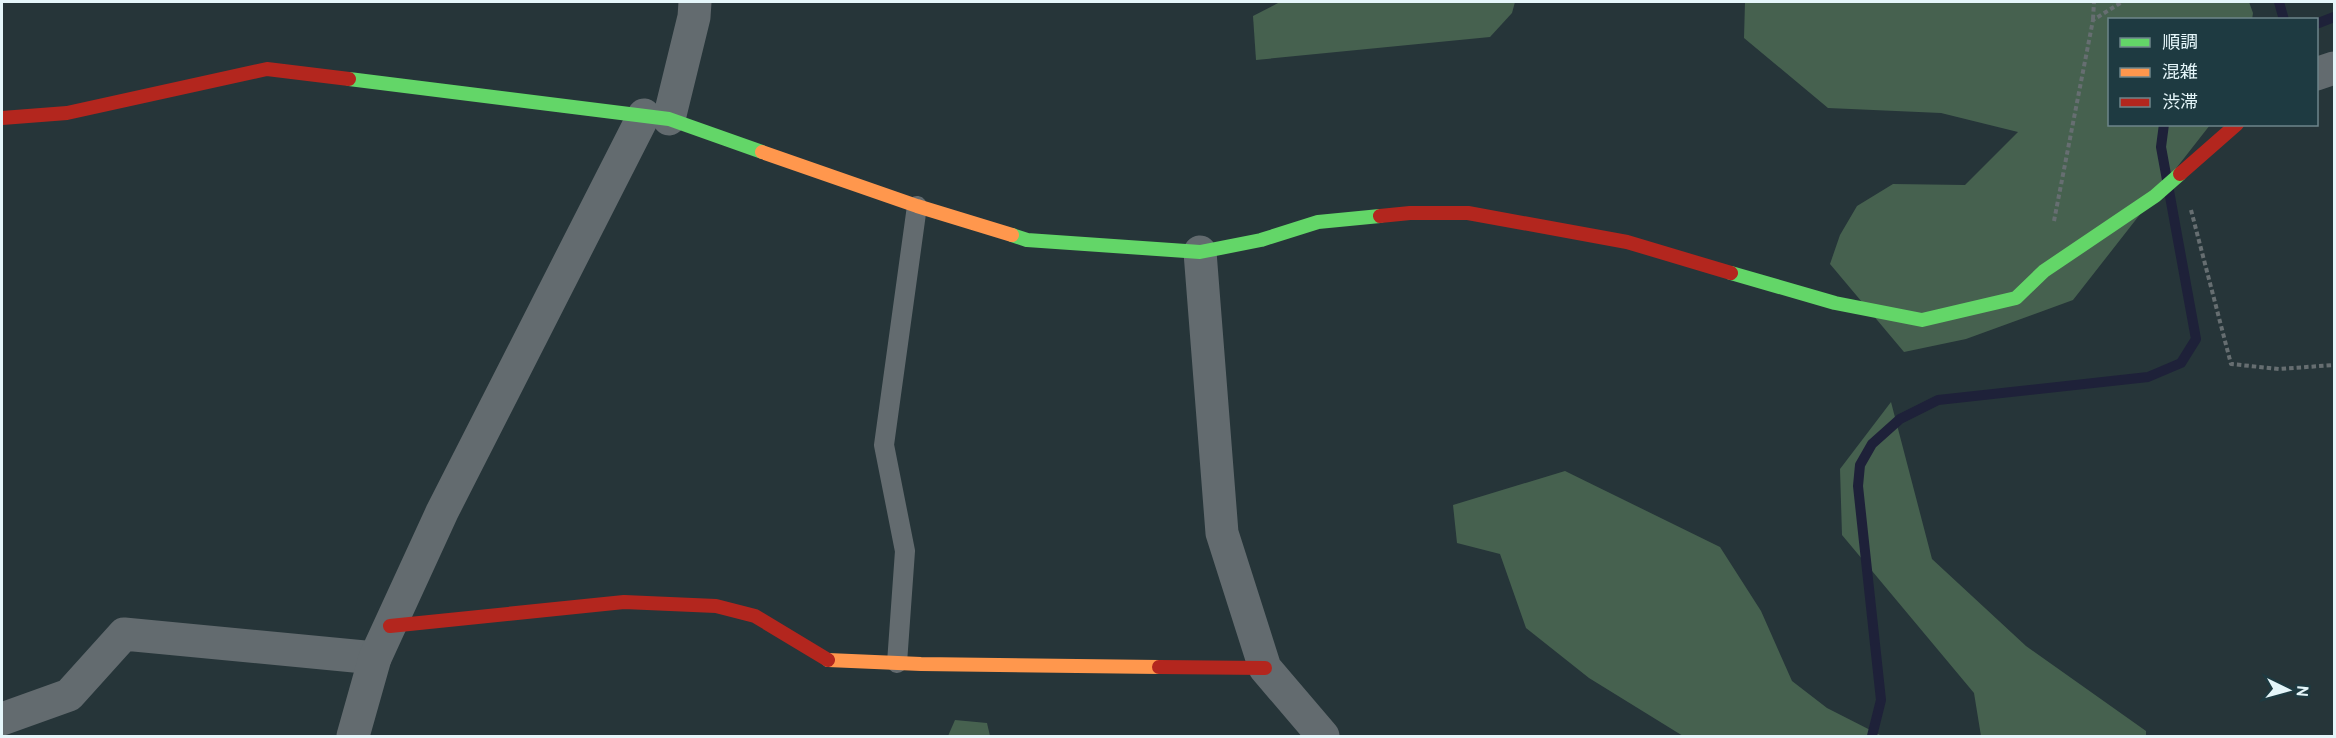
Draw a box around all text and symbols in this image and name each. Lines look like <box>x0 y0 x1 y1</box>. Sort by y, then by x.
legend <box>2108 18 2318 126</box>
text: 順調 <box>2162 32 2198 55</box>
text: 混雑 <box>2162 62 2198 85</box>
text: 渋滞 <box>2162 92 2198 115</box>
north arrow <box>2258 660 2318 720</box>
text: N <box>2290 685 2311 698</box>

